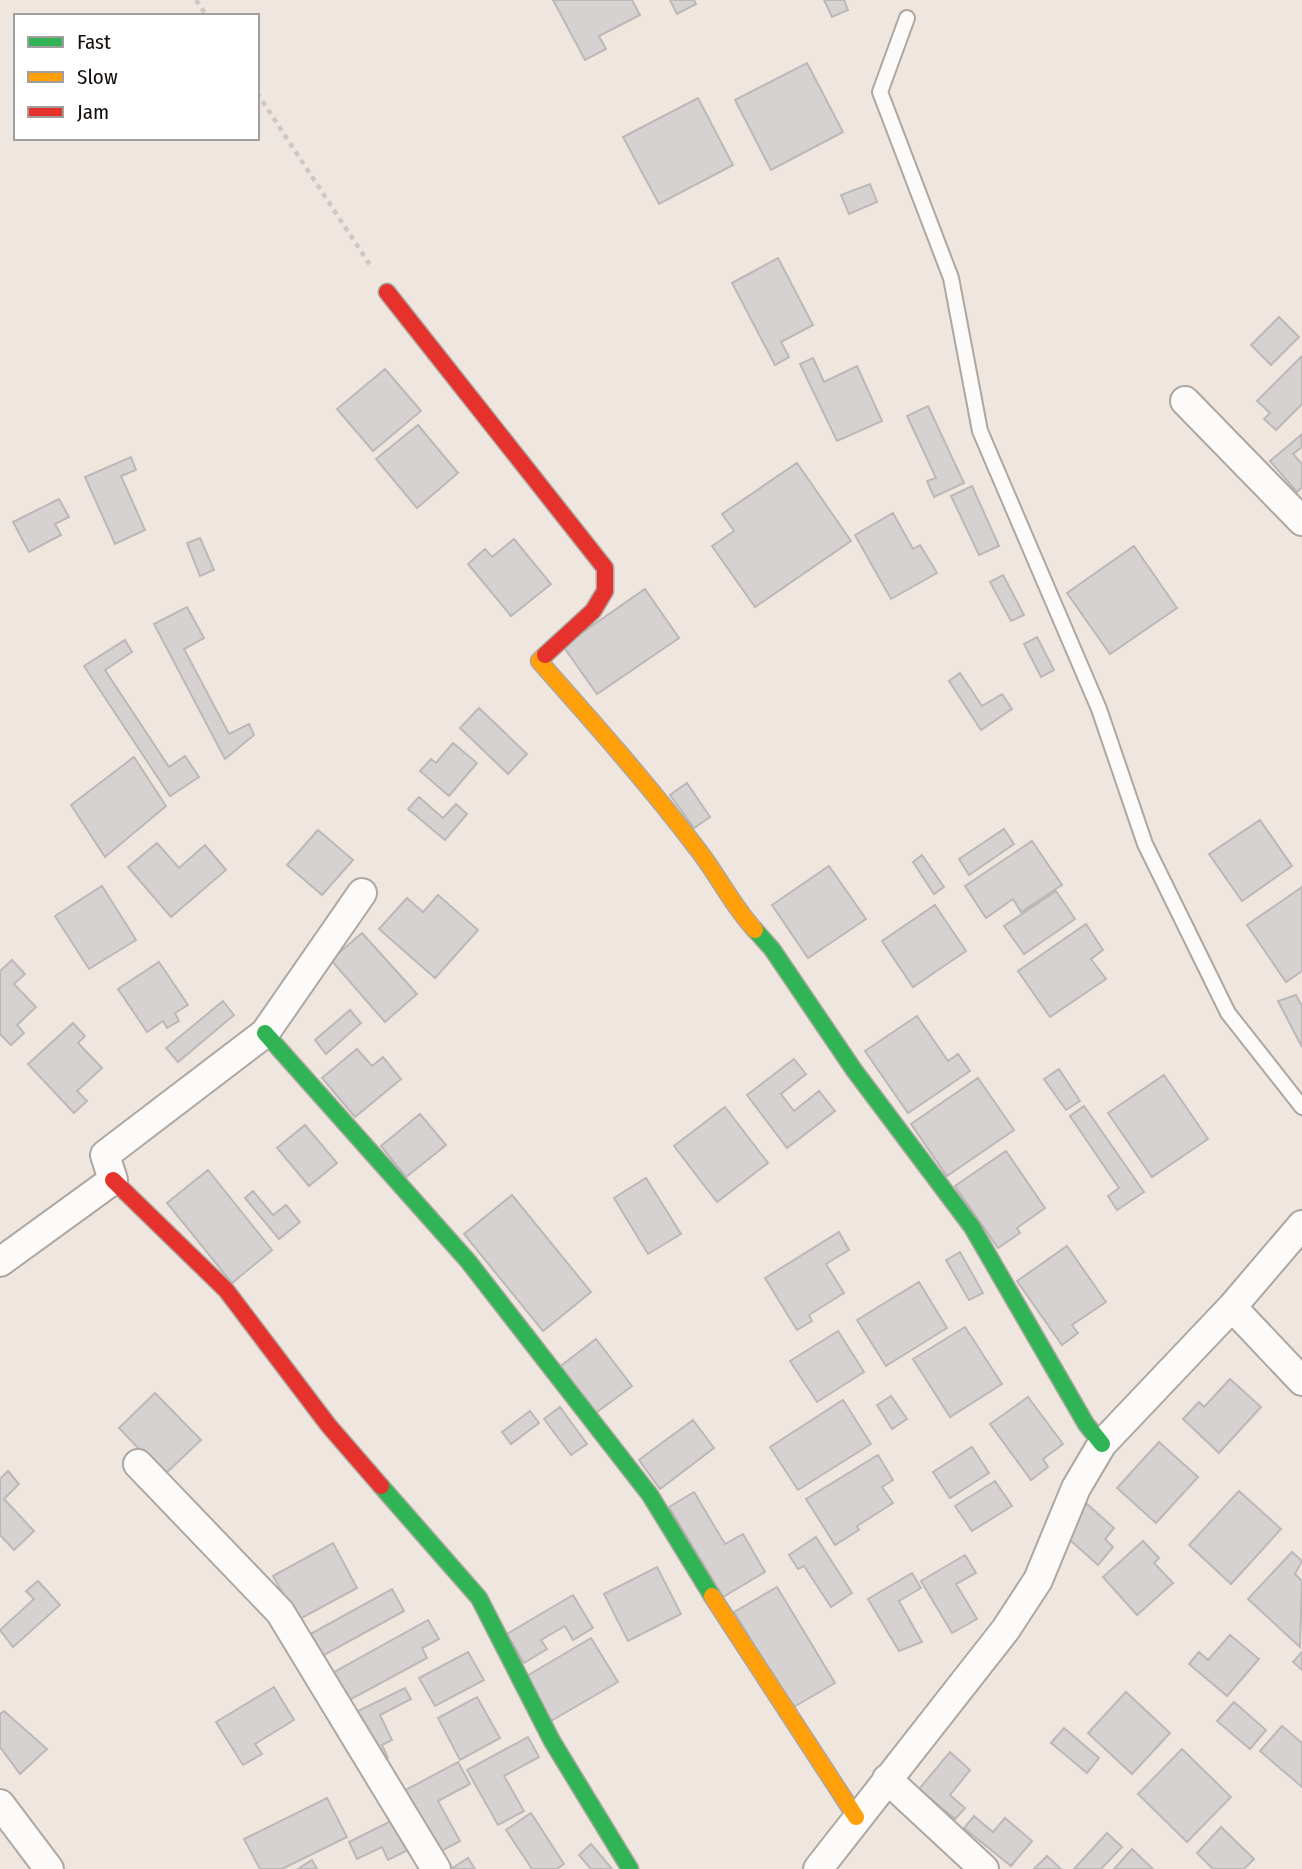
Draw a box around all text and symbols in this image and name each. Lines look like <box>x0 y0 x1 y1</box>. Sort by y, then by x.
legend <box>14 14 259 140</box>
text: Fast <box>77 29 111 55</box>
text: Slow <box>77 64 118 90</box>
text: Jam <box>77 99 109 125</box>

